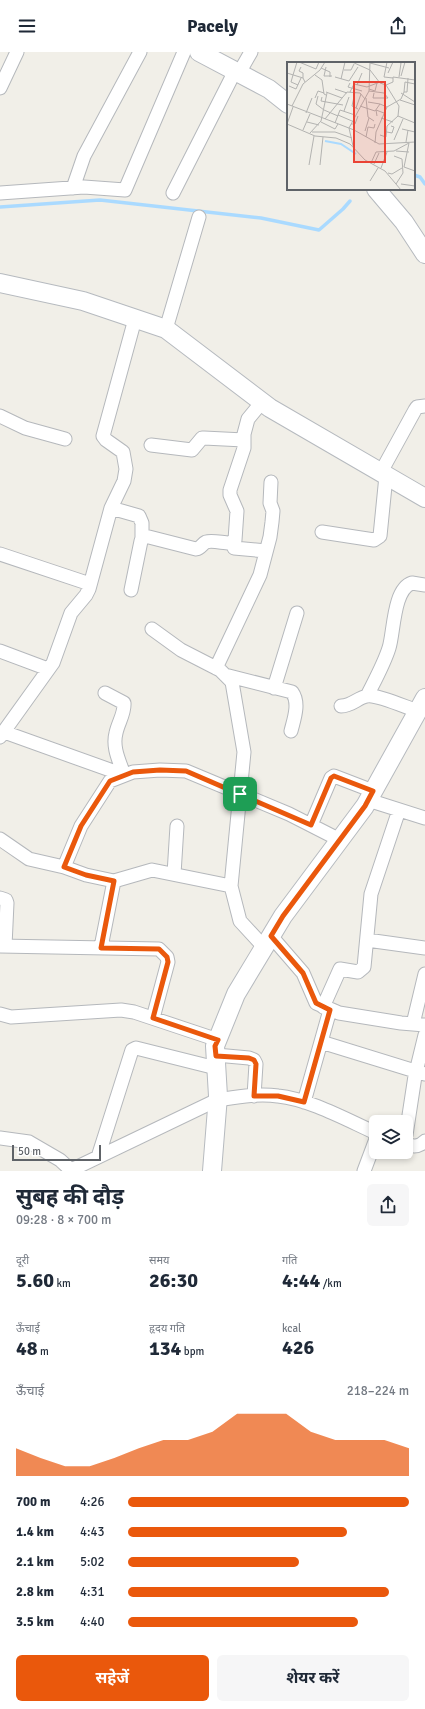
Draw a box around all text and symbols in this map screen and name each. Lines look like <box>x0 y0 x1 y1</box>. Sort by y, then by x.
icon: menu <box>16 15 38 37</box>
text: Pacely <box>187 15 238 37</box>
icon: share <box>387 15 409 37</box>
inset map <box>287 62 415 190</box>
pin <box>223 777 257 811</box>
icon: arrive <box>229 783 251 805</box>
map controls <box>369 1115 413 1159</box>
button: layers <box>369 1115 413 1159</box>
scale bar <box>12 1143 101 1162</box>
text: 50 m <box>18 1145 41 1158</box>
text: सुबह की दौड़ <box>16 1183 124 1210</box>
button: share <box>367 1184 409 1226</box>
text: 09:28 · 8 × 700 m <box>16 1212 111 1228</box>
text: दूरी <box>16 1254 29 1267</box>
text: समय <box>149 1254 169 1267</box>
text: गति <box>282 1254 297 1267</box>
text: 5.60 <box>16 1268 54 1293</box>
text: 26:30 <box>149 1268 198 1293</box>
text: 4:44 <box>282 1268 320 1293</box>
text: km <box>54 1277 71 1290</box>
text: /km <box>320 1277 342 1290</box>
text: ऊँचाई <box>16 1322 40 1335</box>
text: हृदय गति <box>149 1322 185 1335</box>
text: kcal <box>282 1322 301 1335</box>
text: 426 <box>282 1335 314 1360</box>
text: 48 <box>16 1336 38 1361</box>
text: 134 <box>149 1336 181 1361</box>
text: m <box>38 1345 49 1358</box>
text: bpm <box>181 1345 204 1358</box>
text: ऊँचाई <box>16 1383 44 1399</box>
text: 218–224 m <box>347 1383 409 1399</box>
text: 700 m <box>16 1494 50 1510</box>
text: 4:26 <box>80 1494 105 1510</box>
text: 1.4 km <box>16 1524 54 1540</box>
text: 4:43 <box>80 1524 105 1540</box>
text: 2.1 km <box>16 1554 54 1570</box>
text: 5:02 <box>80 1554 105 1570</box>
text: 2.8 km <box>16 1584 54 1600</box>
text: 4:31 <box>80 1584 105 1600</box>
text: 3.5 km <box>16 1614 54 1630</box>
text: 4:40 <box>80 1614 105 1630</box>
button: सहेजें <box>16 1655 209 1701</box>
button: शेयर करें <box>217 1655 409 1701</box>

